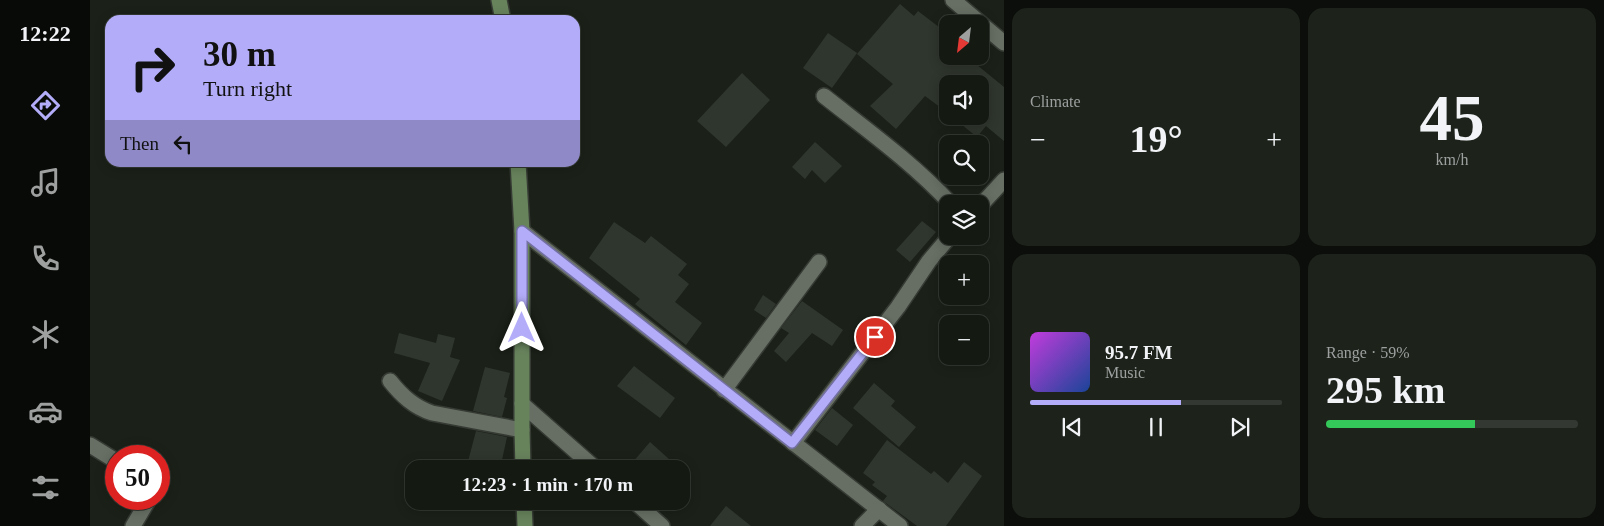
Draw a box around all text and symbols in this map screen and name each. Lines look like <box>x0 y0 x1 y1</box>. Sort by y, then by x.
north arrow <box>939 15 989 65</box>
map controls <box>939 15 989 365</box>
text: 12:22 <box>19 21 71 46</box>
icon: right <box>120 35 185 100</box>
text: 30 m <box>203 35 276 74</box>
button: sound <box>939 75 989 125</box>
text: Turn right <box>203 76 292 101</box>
text: 45 <box>1420 82 1485 154</box>
icon: directions <box>28 88 63 123</box>
text: Climate <box>1030 93 1081 110</box>
text: 19° <box>1129 118 1183 160</box>
text: − <box>1030 124 1046 155</box>
text: + <box>1266 124 1282 155</box>
icon: left <box>169 130 197 158</box>
text: Then <box>120 133 159 154</box>
button: search <box>939 135 989 185</box>
text: km/h <box>1436 151 1468 168</box>
icon: music <box>28 165 63 200</box>
button: layers <box>939 195 989 245</box>
icon: phone <box>28 241 63 276</box>
button: + <box>939 255 989 305</box>
position arrow <box>495 301 547 353</box>
button: − <box>939 315 989 365</box>
pin <box>854 316 896 358</box>
icon: climate <box>28 317 63 352</box>
icon: arrive <box>861 323 889 351</box>
text: 95.7 FM <box>1105 342 1173 363</box>
text: Range · 59% <box>1326 344 1410 361</box>
text: Music <box>1105 364 1145 381</box>
text: 295 km <box>1326 369 1445 411</box>
icon: car <box>28 394 63 429</box>
icon: previous <box>1058 413 1086 441</box>
icon: pause <box>1142 413 1170 441</box>
icon: next <box>1226 413 1254 441</box>
speed limit sign: 50 <box>105 445 170 510</box>
icon: filters <box>28 470 63 505</box>
text: 12:23 · 1 min · 170 m <box>462 474 633 495</box>

